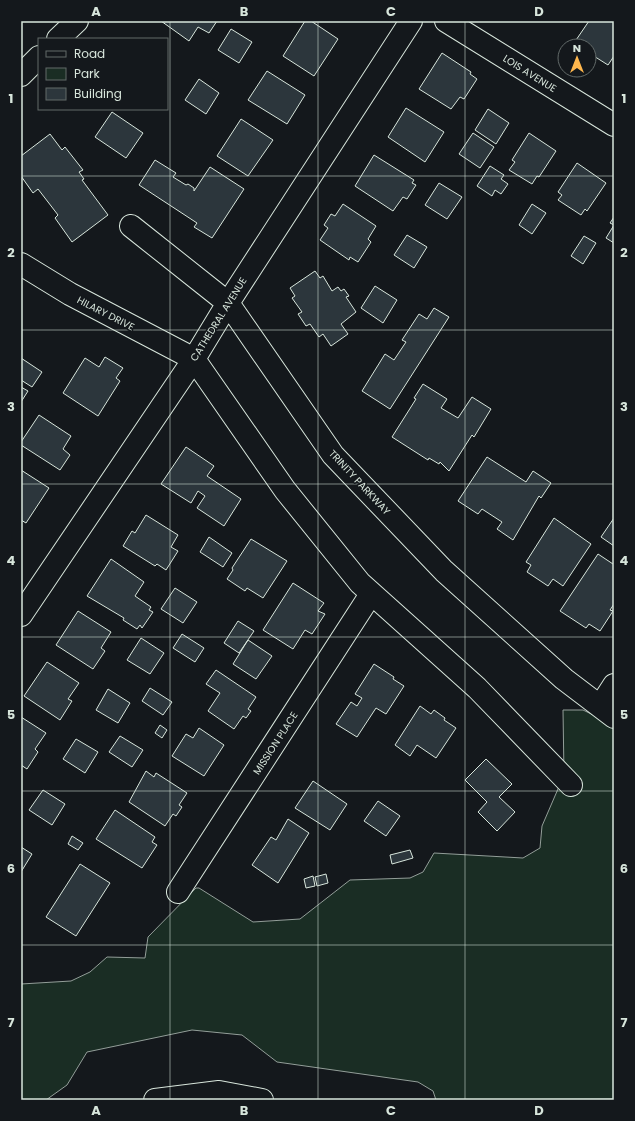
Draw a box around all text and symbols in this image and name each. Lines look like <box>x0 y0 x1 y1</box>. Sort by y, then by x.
text: A <box>91 2 101 21</box>
text: B <box>240 2 249 21</box>
text: C <box>386 2 396 21</box>
text: D <box>534 2 544 21</box>
legend <box>38 38 168 110</box>
north arrow <box>557 38 597 78</box>
text: N <box>573 40 581 56</box>
text: Road <box>74 45 105 62</box>
street label: LOIS AVENUE <box>500 51 559 96</box>
text: Park <box>74 65 101 82</box>
text: Building <box>74 85 122 102</box>
text: 1 <box>9 89 13 108</box>
text: 1 <box>622 89 626 108</box>
text: 2 <box>7 243 15 262</box>
text: 2 <box>620 243 628 262</box>
street label: CATHEDRAL AVENUE <box>187 274 250 364</box>
street label: HILARY DRIVE <box>75 293 137 334</box>
text: 3 <box>7 397 15 416</box>
text: 3 <box>620 397 628 416</box>
street label: TRINITY PARKWAY <box>325 446 394 518</box>
text: 4 <box>7 551 16 570</box>
text: 4 <box>620 551 629 570</box>
text: 5 <box>7 705 15 724</box>
text: 5 <box>620 705 628 724</box>
street label: MISSION PLACE <box>249 709 301 778</box>
text: 6 <box>7 859 15 878</box>
text: 6 <box>620 859 628 878</box>
text: 7 <box>8 1013 15 1032</box>
text: 7 <box>621 1013 628 1032</box>
text: A <box>91 1101 101 1120</box>
text: B <box>240 1101 249 1120</box>
text: C <box>386 1101 396 1120</box>
text: D <box>534 1101 544 1120</box>

